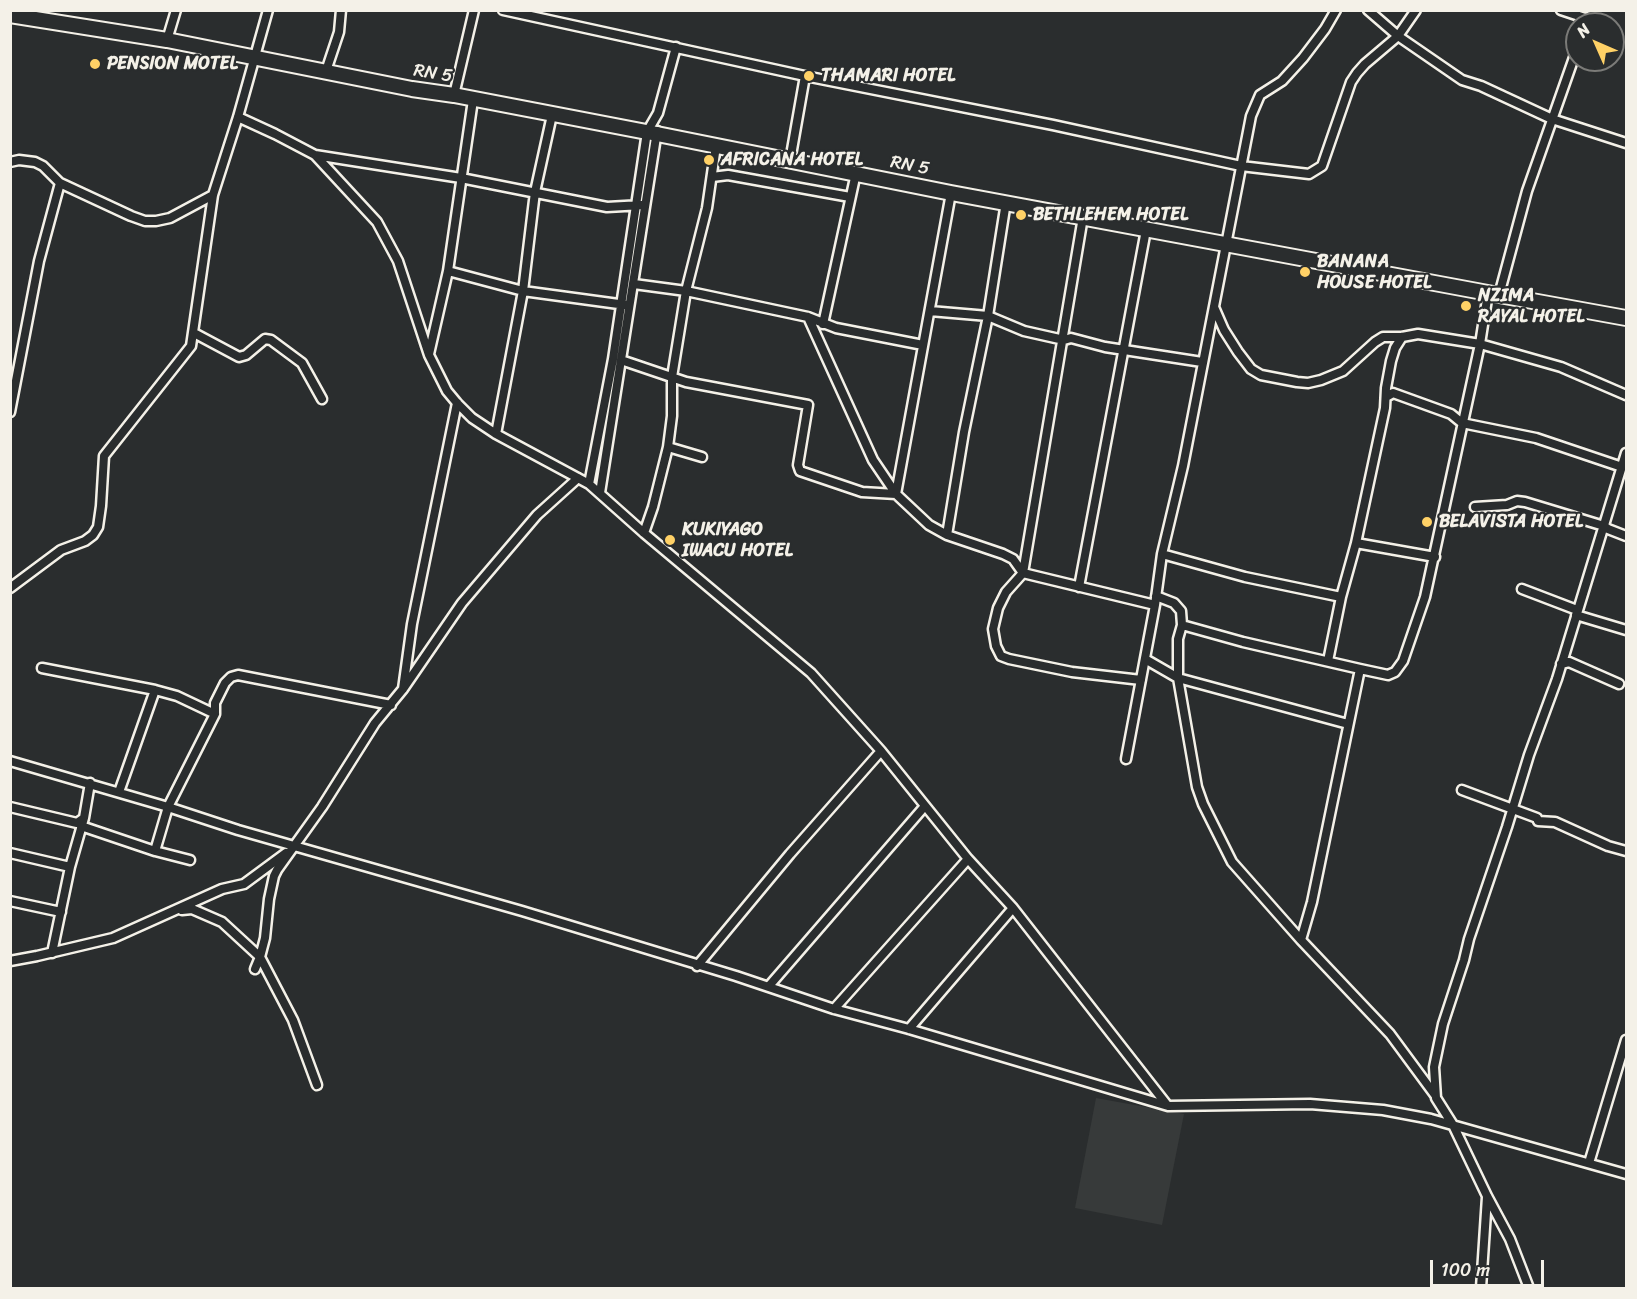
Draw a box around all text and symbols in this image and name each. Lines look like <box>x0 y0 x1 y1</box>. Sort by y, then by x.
north arrow <box>1565 12 1625 72</box>
text: N <box>1569 16 1598 45</box>
place label: PENSION MOTEL <box>107 53 238 75</box>
marker: PENSION MOTEL <box>88 57 102 71</box>
street label: RN 5 <box>412 60 454 88</box>
place label: THAMARI HOTEL <box>821 65 955 87</box>
marker: THAMARI HOTEL <box>802 69 816 83</box>
place label: AFRICANA HOTEL <box>721 149 863 171</box>
street label: RN 5 <box>889 152 931 180</box>
marker: AFRICANA HOTEL <box>702 153 716 167</box>
place label: BETHLEHEM HOTEL <box>1033 204 1188 226</box>
marker: BETHLEHEM HOTEL <box>1014 208 1028 222</box>
place label: BANANA HOUSE HOTEL <box>1317 251 1431 294</box>
marker: BANANA HOUSE HOTEL <box>1298 265 1312 279</box>
place label: NZIMA RAYAL HOTEL <box>1478 285 1585 328</box>
marker: NZIMA RAYAL HOTEL <box>1459 299 1473 313</box>
place label: BELAVISTA HOTEL <box>1439 511 1583 533</box>
marker: BELAVISTA HOTEL <box>1420 515 1434 529</box>
place label: KUKIYAGO IWACU HOTEL <box>682 519 793 562</box>
marker: KUKIYAGO IWACU HOTEL <box>663 533 677 547</box>
scale bar <box>1433 1248 1547 1286</box>
text: 100 m <box>1441 1254 1490 1286</box>

